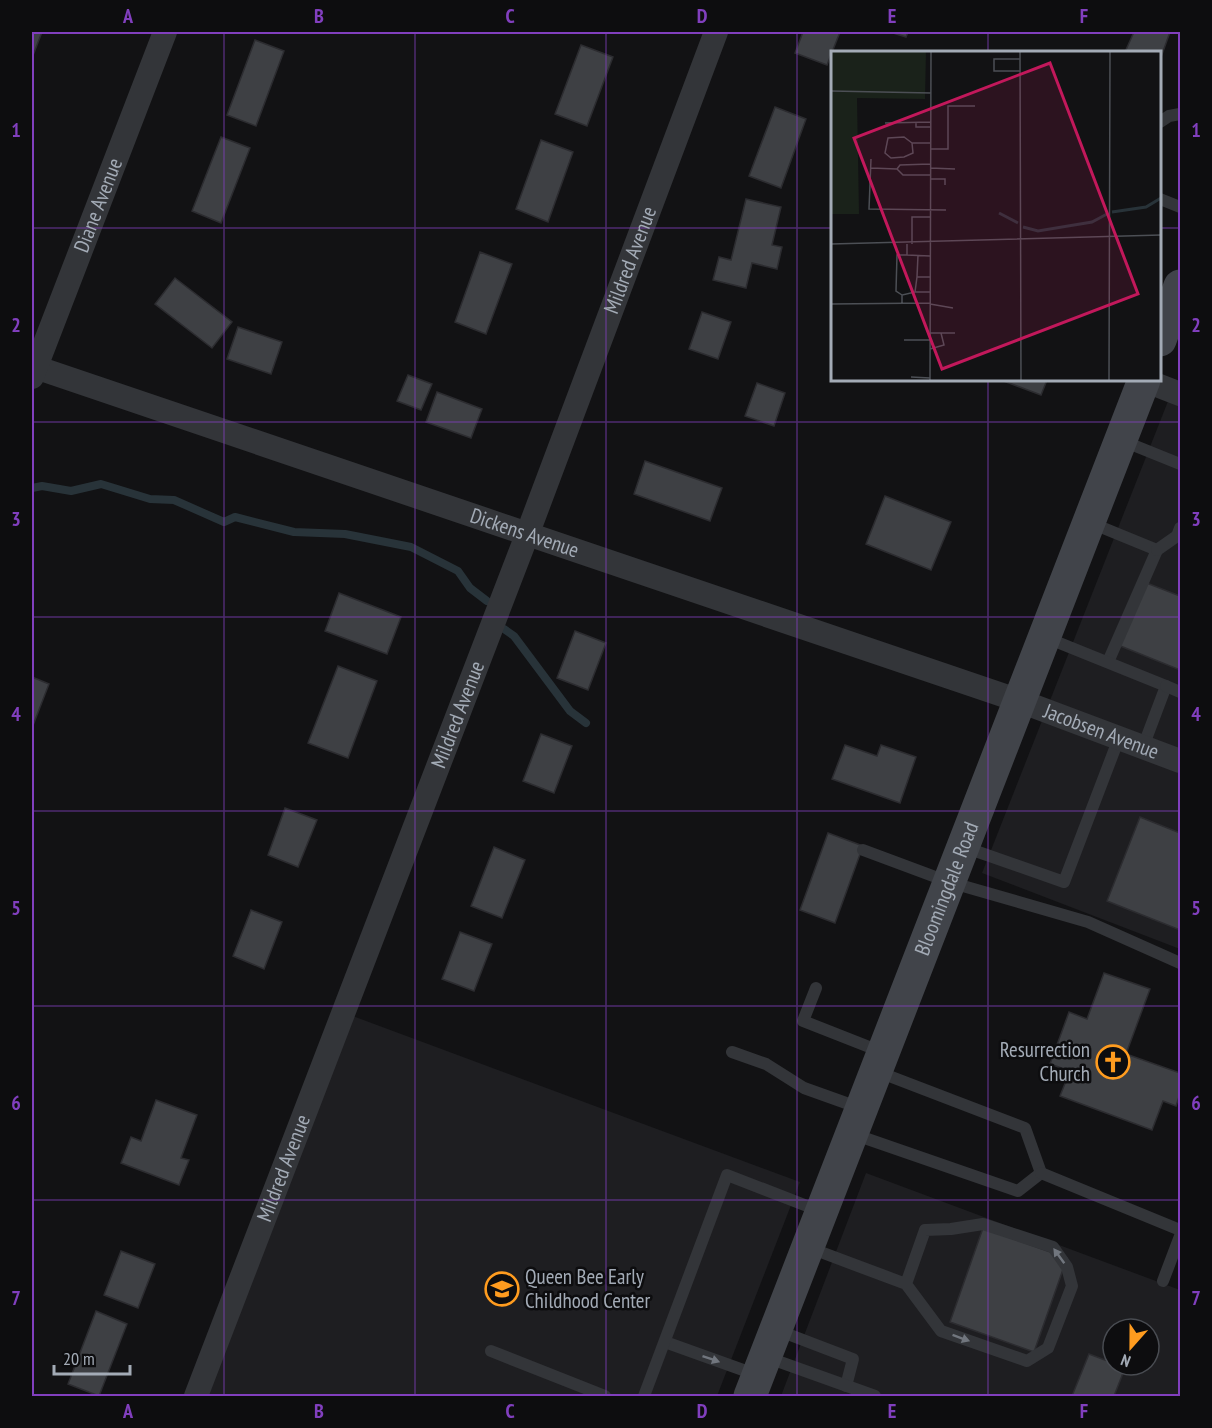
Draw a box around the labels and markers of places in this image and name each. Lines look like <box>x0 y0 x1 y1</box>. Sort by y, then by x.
place label: Resurrection Church <box>1000 1036 1090 1087</box>
church icon: Resurrection Church <box>1095 1044 1131 1080</box>
place label: Queen Bee Early Childhood Center <box>525 1263 651 1314</box>
school or university icon: Queen Bee Early Childhood Center <box>484 1271 520 1307</box>

